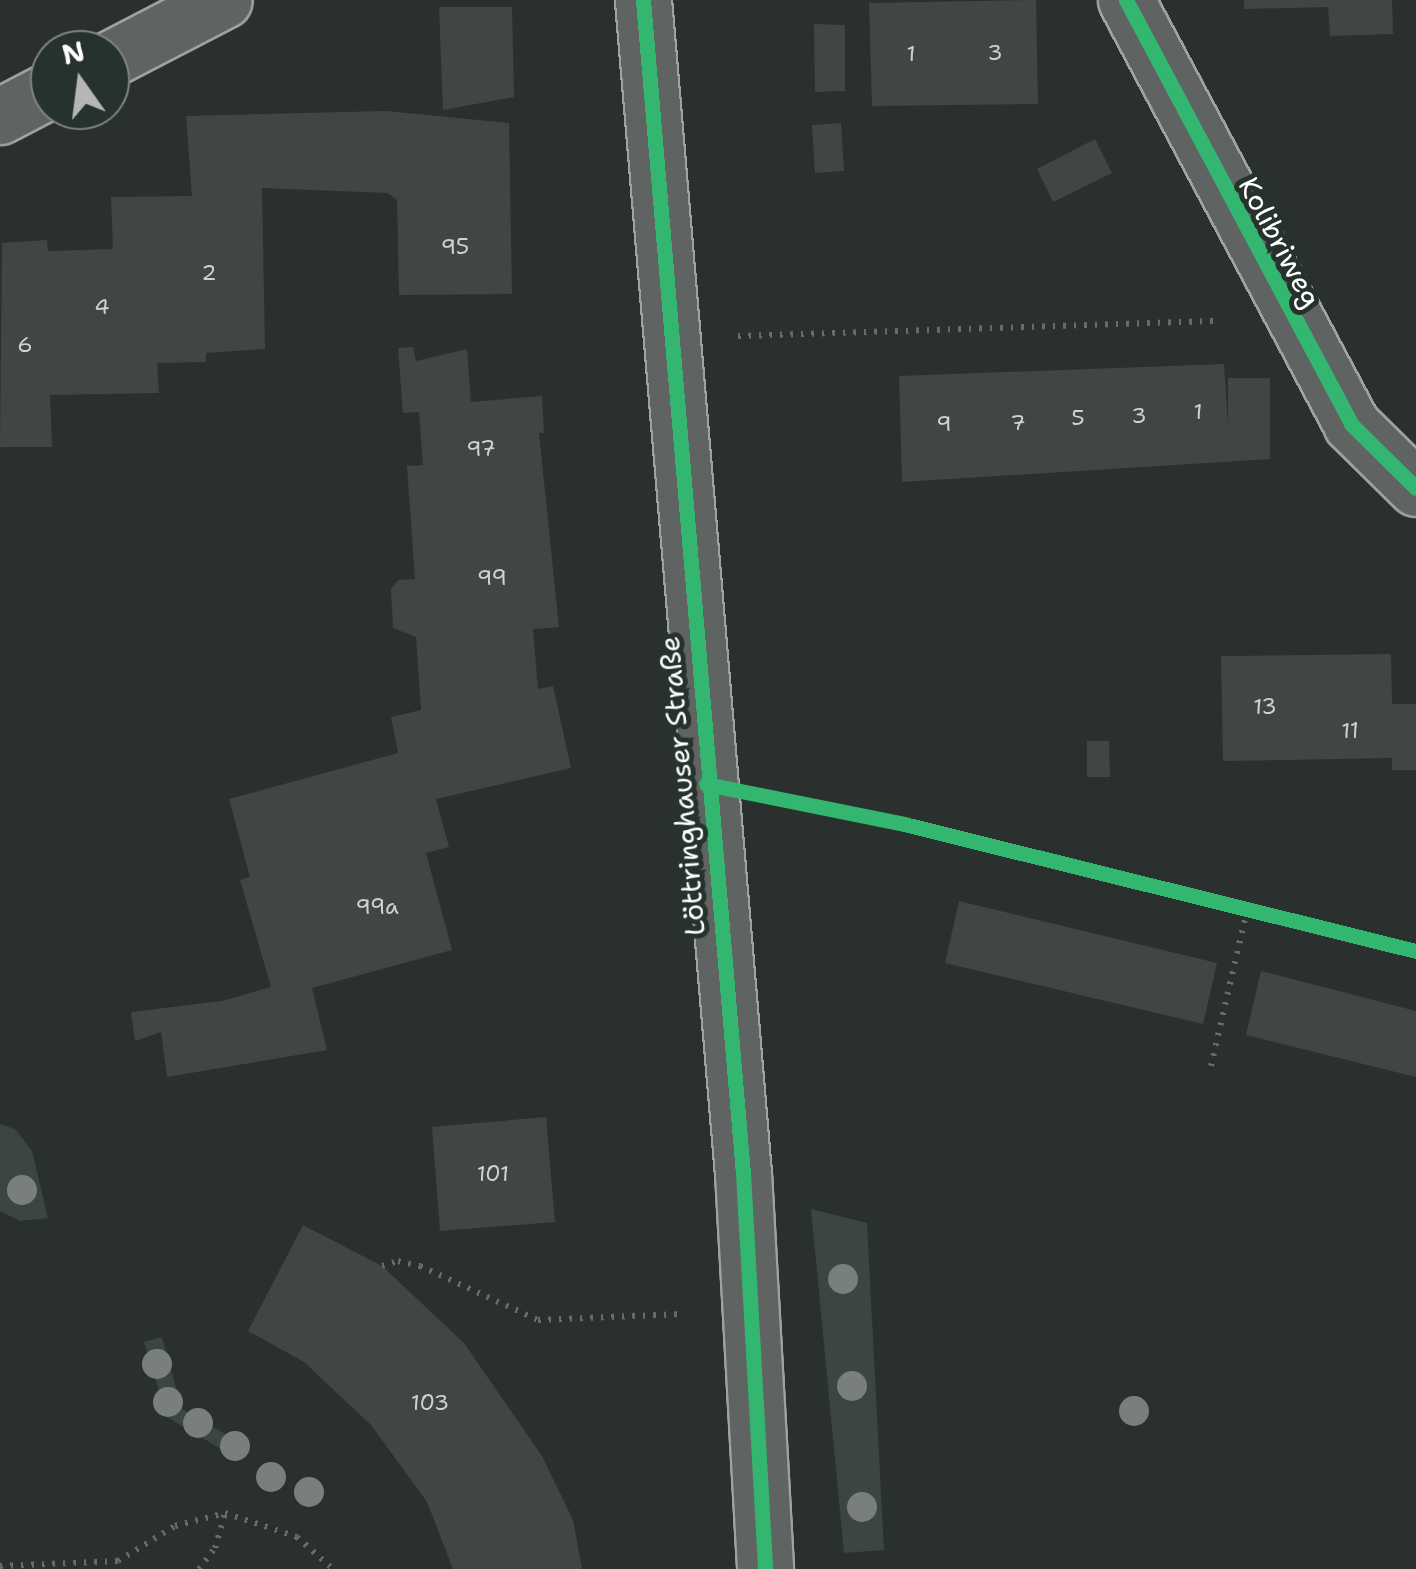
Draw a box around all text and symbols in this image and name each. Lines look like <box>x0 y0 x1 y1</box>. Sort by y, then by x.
north arrow <box>30 30 130 130</box>
text: N <box>58 32 89 74</box>
house number: 3 <box>987 40 1003 66</box>
house number: 1 <box>906 41 916 67</box>
street label: Kolibriweg <box>1232 171 1328 313</box>
house number: 95 <box>441 234 469 260</box>
house number: 2 <box>201 260 217 286</box>
house number: 4 <box>94 294 110 320</box>
house number: 6 <box>17 332 33 358</box>
house number: 1 <box>1193 399 1203 425</box>
house number: 3 <box>1131 403 1147 429</box>
house number: 5 <box>1071 405 1085 431</box>
house number: 7 <box>1010 410 1026 436</box>
house number: 9 <box>936 411 952 437</box>
house number: 97 <box>466 436 496 462</box>
house number: 99 <box>477 565 507 591</box>
street label: Löttringhauser Straße <box>652 635 712 937</box>
house number: 13 <box>1253 694 1277 720</box>
house number: 11 <box>1341 718 1359 744</box>
house number: 99a <box>355 894 399 920</box>
house number: 101 <box>477 1161 509 1187</box>
house number: 103 <box>411 1390 449 1416</box>

